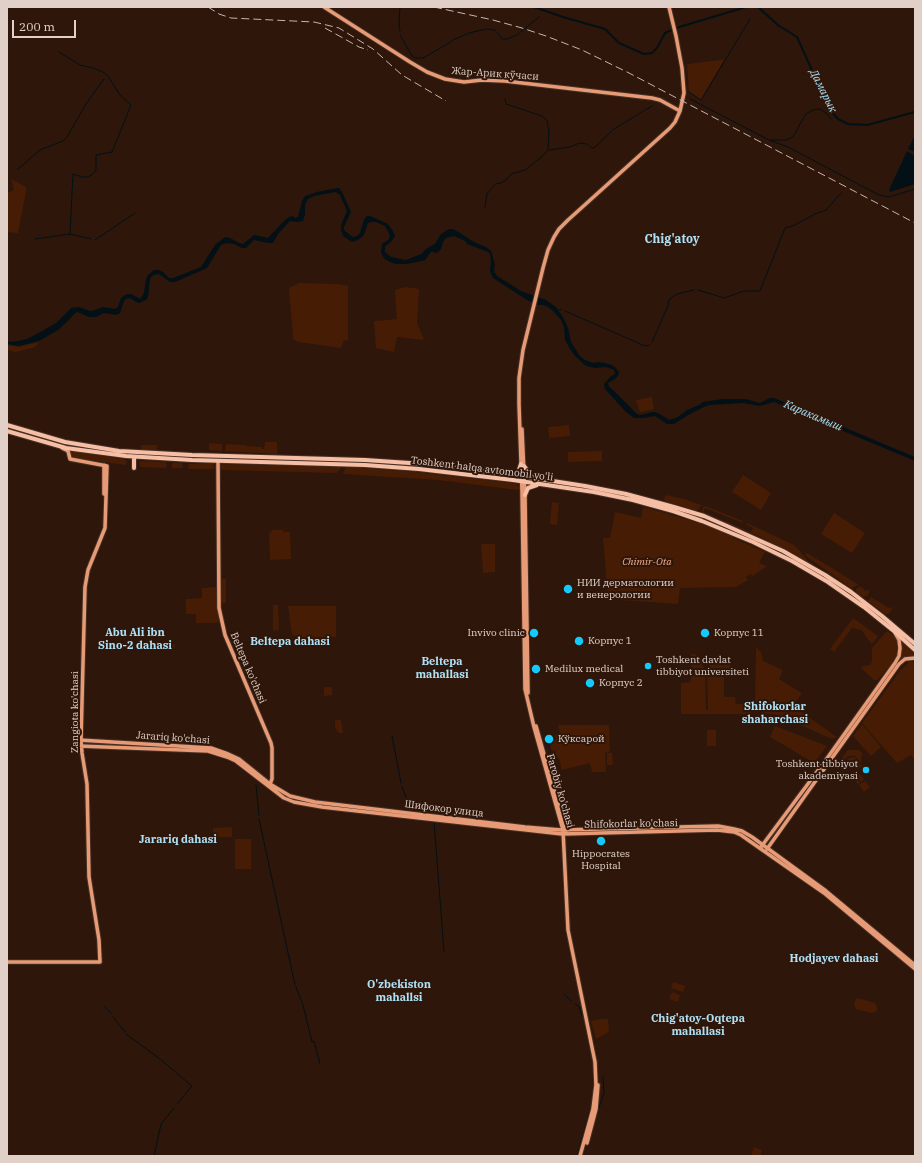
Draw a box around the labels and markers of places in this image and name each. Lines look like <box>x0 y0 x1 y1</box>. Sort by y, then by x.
place label: НИИ дерматологии и венерологии <box>577 577 674 600</box>
marker: НИИ дерматологии и венерологии <box>562 583 574 595</box>
place label: Invivo clinic <box>468 627 525 639</box>
marker: Invivo clinic <box>528 627 540 639</box>
marker: Корпус 11 <box>699 627 711 639</box>
place label: Корпус 11 <box>714 627 764 639</box>
marker: Корпус 1 <box>573 635 585 647</box>
place label: Корпус 1 <box>588 635 632 647</box>
place label: Toshkent davlat tibbiyot universiteti <box>656 654 749 678</box>
marker: Toshkent davlat tibbiyot universiteti <box>643 661 653 671</box>
marker: Medilux medical <box>530 663 542 675</box>
place label: Medilux medical <box>545 663 623 675</box>
marker: Корпус 2 <box>584 677 596 689</box>
place label: Корпус 2 <box>599 677 643 689</box>
marker: Кўксарой <box>543 733 555 745</box>
place label: Кўксарой <box>558 733 605 745</box>
place label: Toshkent tibbiyot akademiyasi <box>776 758 858 782</box>
marker: Toshkent tibbiyot akademiyasi <box>861 765 871 775</box>
marker: Hippocrates Hospital <box>595 835 607 847</box>
place label: Hippocrates Hospital <box>572 848 630 872</box>

